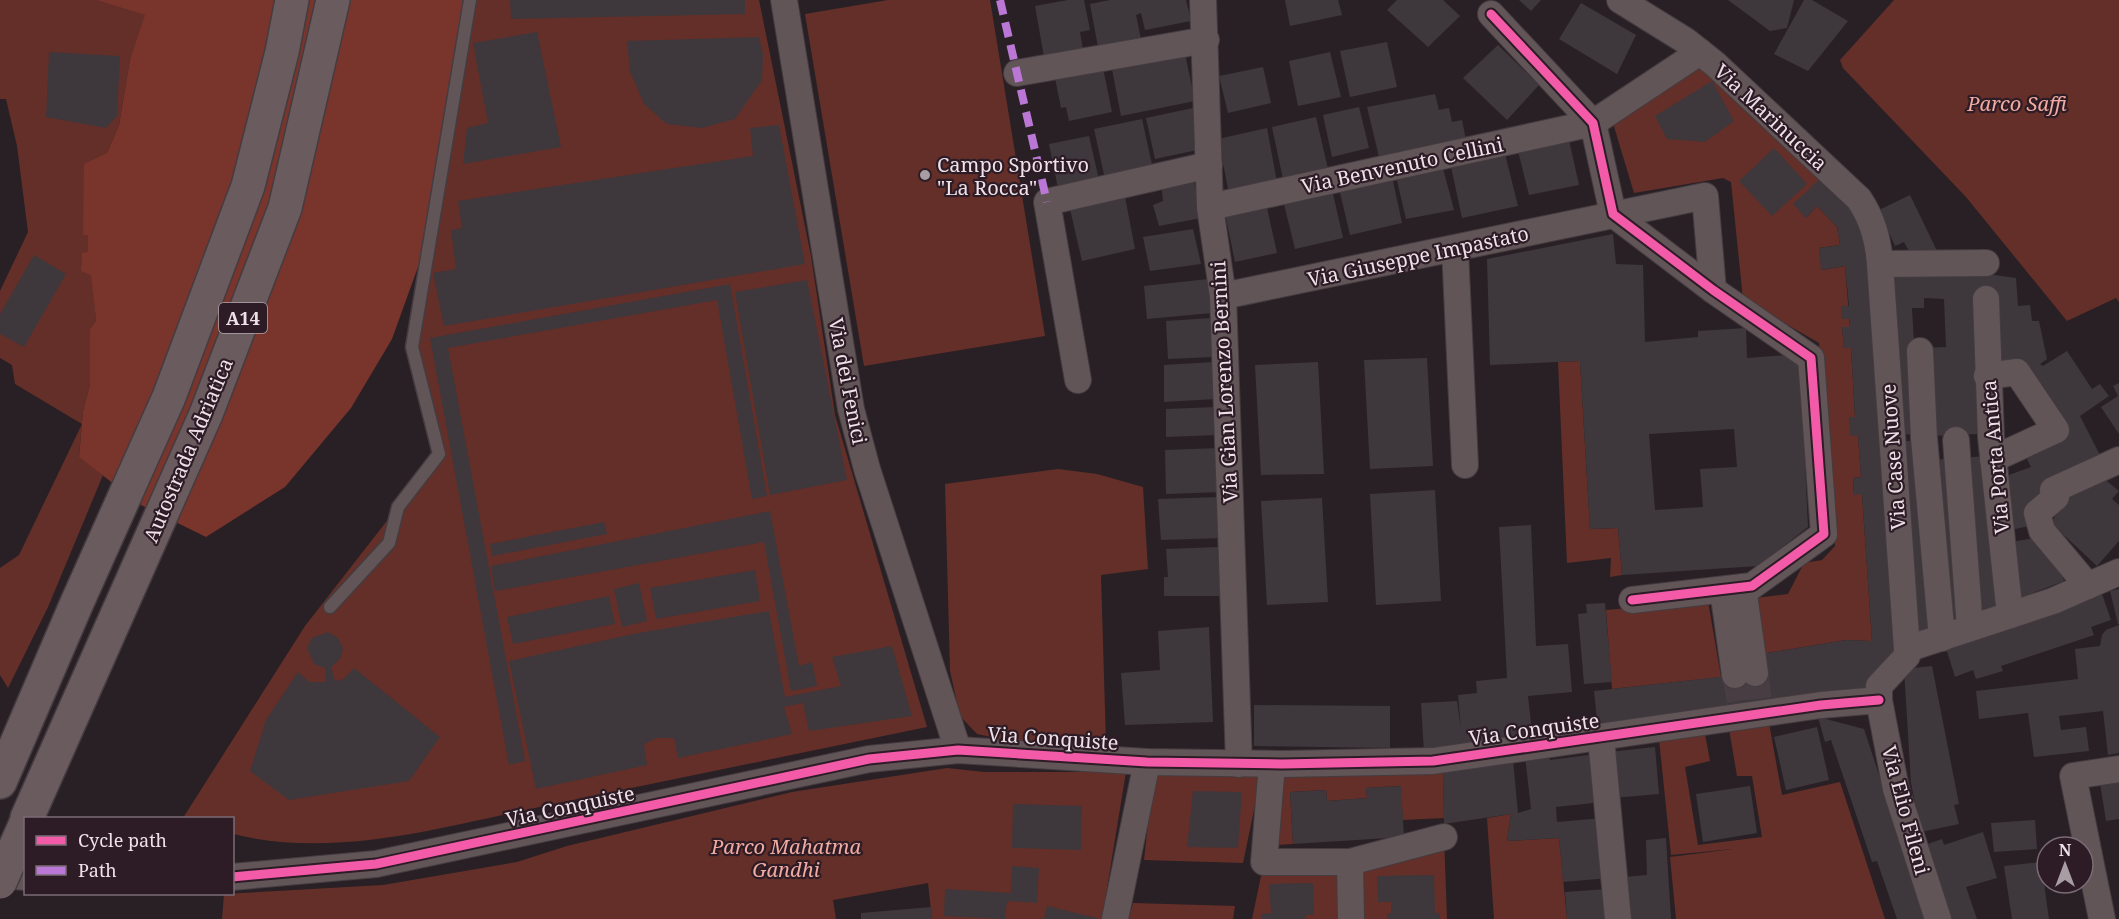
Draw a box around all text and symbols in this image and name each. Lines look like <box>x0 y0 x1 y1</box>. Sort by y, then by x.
street label: Via Marinuccia <box>1709 58 1833 176</box>
park label: Parco Saffi <box>1966 90 2067 117</box>
street label: Via Benvenuto Cellini <box>1299 130 1506 200</box>
place label: Campo Sportivo "La Rocca" <box>937 151 1089 201</box>
marker: Campo Sportivo "La Rocca" <box>918 168 932 182</box>
street label: Via Giuseppe Impastato <box>1305 219 1531 293</box>
street label: Via Gian Lorenzo Bernini <box>1204 260 1244 504</box>
road number: A14 <box>219 303 267 333</box>
street label: Via dei Fenici <box>823 316 874 447</box>
street label: Autostrada Adriatica <box>137 354 239 546</box>
street label: Via Porta Antica <box>1975 379 2015 535</box>
street label: Via Case Nuove <box>1874 383 1912 531</box>
street label: Via Conquiste <box>1467 706 1601 752</box>
street label: Via Conquiste <box>987 720 1119 756</box>
street label: Via Elio Fileni <box>1876 742 1936 878</box>
street label: Via Conquiste <box>503 779 637 833</box>
legend <box>24 817 234 895</box>
text: Cycle path <box>78 828 167 852</box>
park label: Parco Mahatma Gandhi <box>710 833 861 883</box>
north arrow <box>2035 835 2095 895</box>
text: N <box>2059 839 2072 861</box>
text: Path <box>78 858 117 882</box>

